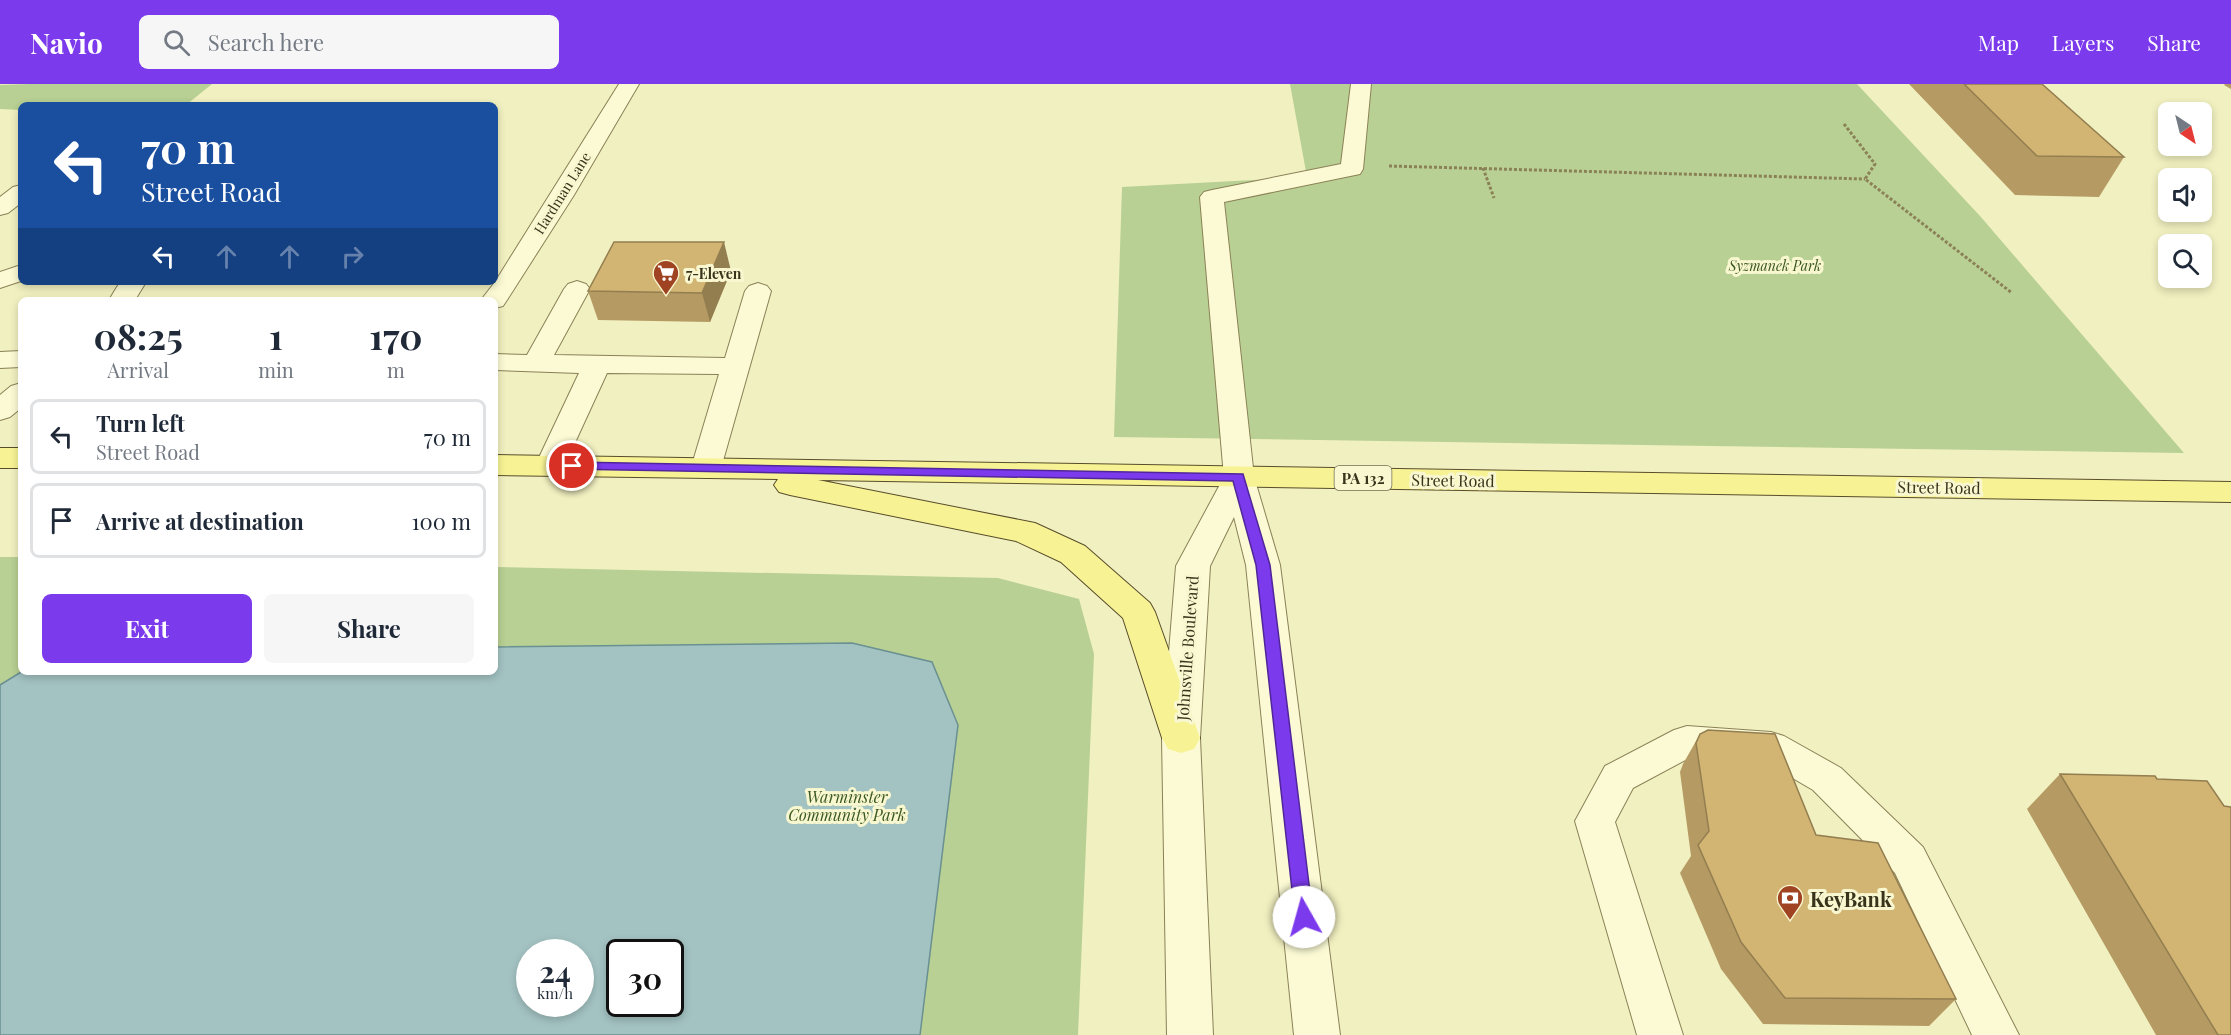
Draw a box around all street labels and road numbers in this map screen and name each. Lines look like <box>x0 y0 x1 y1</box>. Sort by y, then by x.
street label: Hardman Lane <box>529 148 595 238</box>
road number: PA 132 <box>1334 466 1392 490</box>
street label: Street Road <box>1411 469 1495 491</box>
street label: Street Road <box>1897 476 1981 498</box>
street label: Johnsville Boulevard <box>1171 575 1203 722</box>

